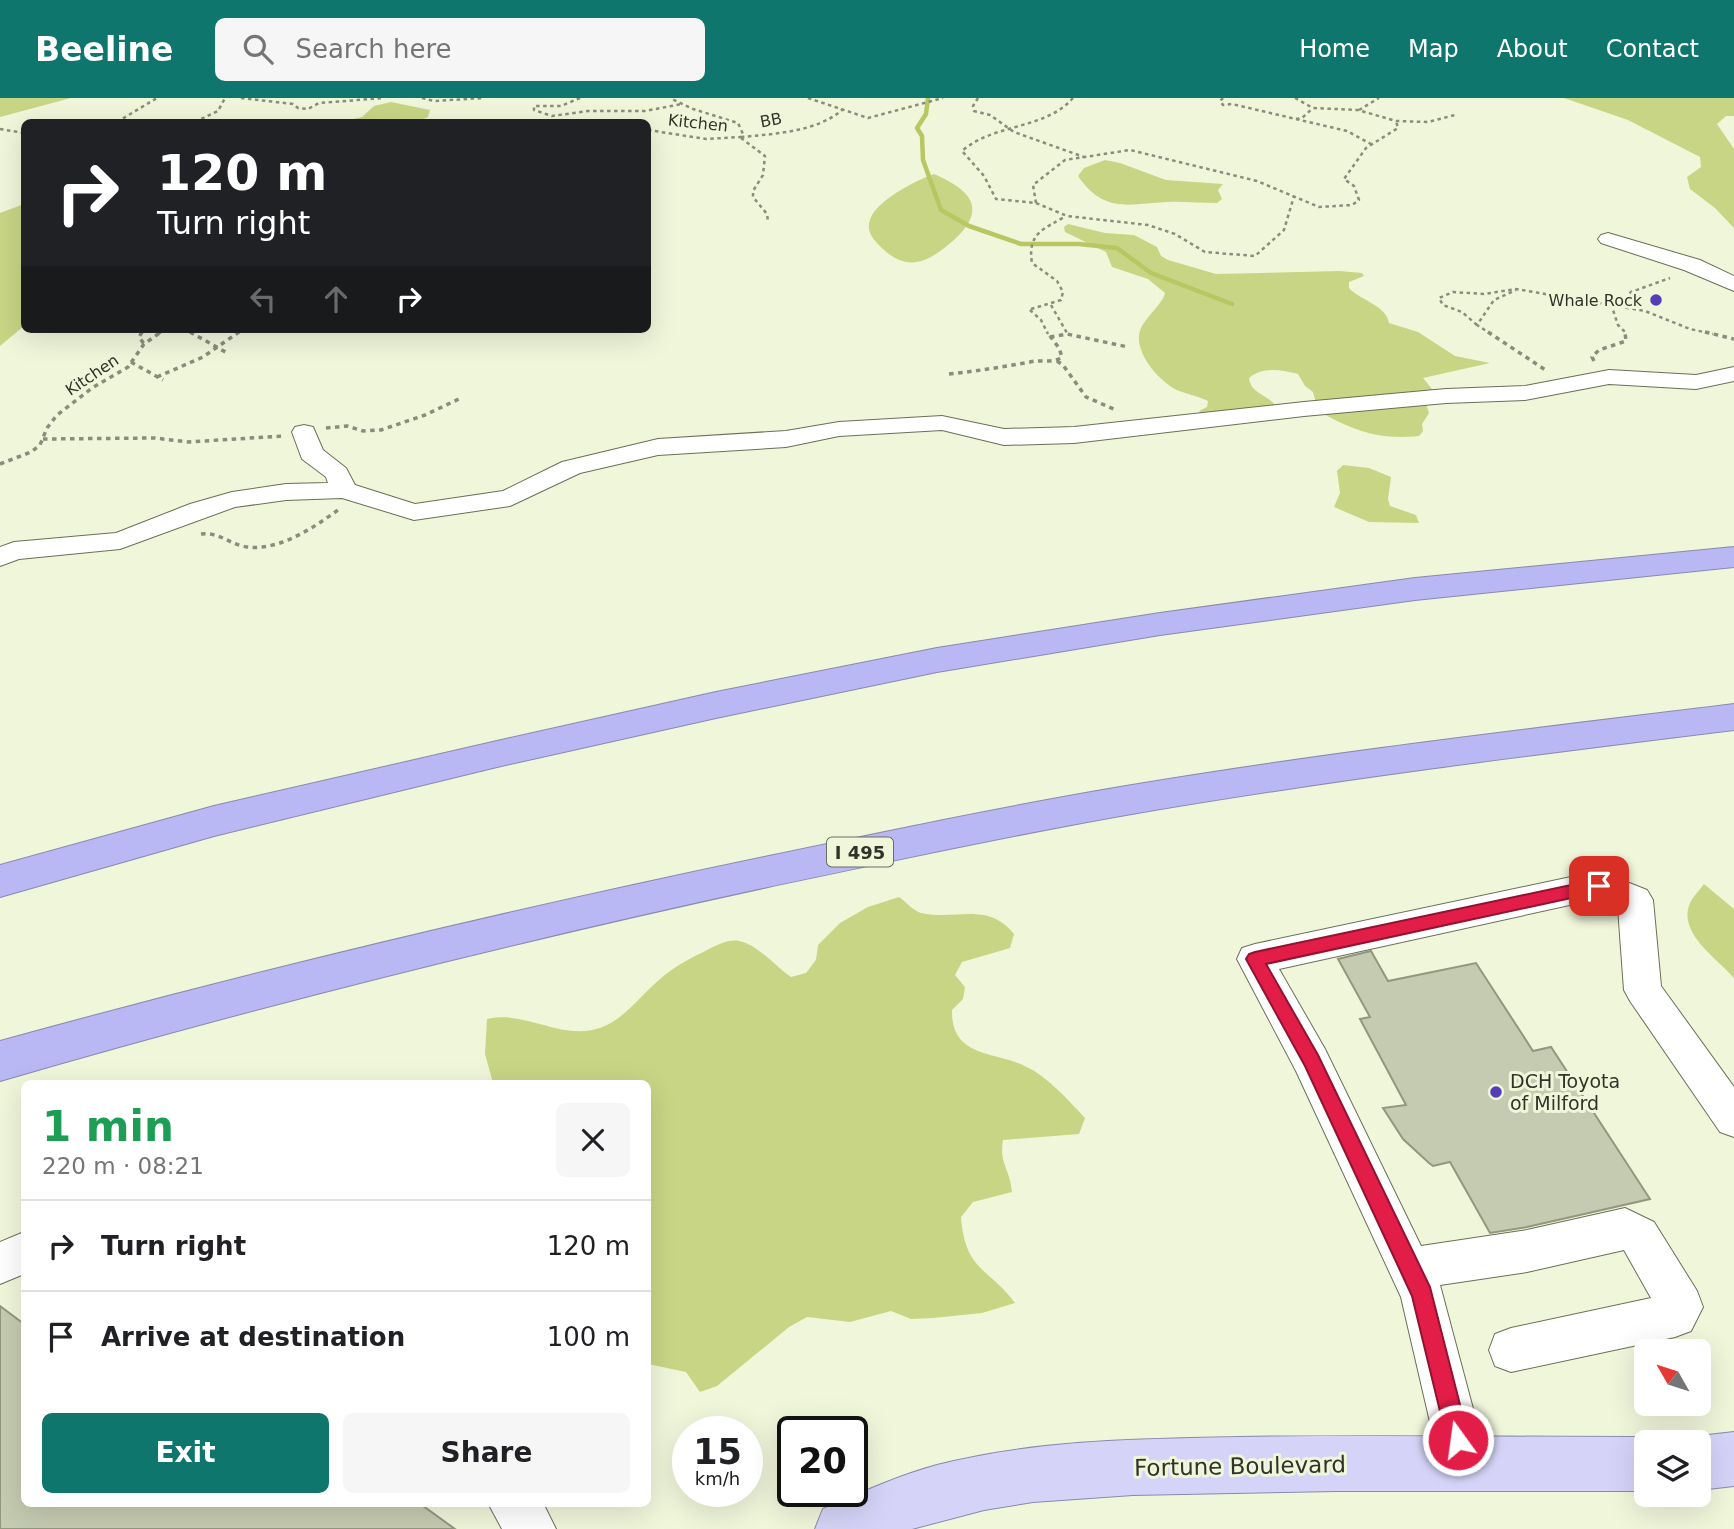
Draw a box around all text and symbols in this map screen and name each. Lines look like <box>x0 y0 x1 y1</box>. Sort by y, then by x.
search box <box>215 18 705 81</box>
text: Beeline <box>35 30 173 69</box>
icon: search <box>239 30 277 68</box>
text: Search here <box>295 34 452 64</box>
text: Home <box>1299 35 1370 63</box>
text: Map <box>1408 35 1459 63</box>
text: About <box>1497 35 1568 63</box>
text: Contact <box>1606 35 1699 63</box>
street label: BB <box>758 109 784 131</box>
street label: Kitchen <box>667 110 729 136</box>
text: 120 m <box>157 145 327 202</box>
icon: right <box>42 147 133 238</box>
text: Turn right <box>157 204 310 242</box>
icon: left <box>244 280 282 318</box>
icon: ahead <box>317 280 355 318</box>
icon: right <box>390 280 428 318</box>
place label: Whale Rock <box>1549 291 1643 310</box>
marker: Whale Rock <box>1648 292 1664 308</box>
street label: Kitchen <box>62 350 122 400</box>
road number: I 495 <box>827 838 893 866</box>
pin <box>1569 856 1629 916</box>
icon: arrive <box>1580 867 1618 905</box>
place label: DCH Toyota of Milford <box>1510 1070 1620 1114</box>
marker: DCH Toyota of Milford <box>1488 1084 1504 1100</box>
text: 1 min <box>42 1102 174 1151</box>
button: close <box>556 1103 630 1177</box>
text: 220 m · 08:21 <box>42 1153 204 1179</box>
icon: right <box>42 1227 80 1265</box>
text: Turn right <box>101 1231 246 1261</box>
text: 120 m <box>547 1231 630 1261</box>
icon: arrive <box>42 1318 80 1356</box>
text: Arrive at destination <box>101 1322 405 1352</box>
text: 100 m <box>547 1322 630 1352</box>
north arrow <box>1634 1339 1712 1416</box>
map controls <box>1634 1339 1711 1507</box>
position arrow <box>1421 1403 1495 1477</box>
button: Exit <box>42 1413 329 1493</box>
button: Share <box>343 1413 630 1493</box>
speed limit sign: 20 <box>777 1416 868 1507</box>
button: layers <box>1634 1430 1711 1507</box>
text: 15 <box>693 1432 742 1472</box>
street label: Fortune Boulevard <box>1134 1451 1346 1481</box>
text: km/h <box>695 1468 740 1489</box>

